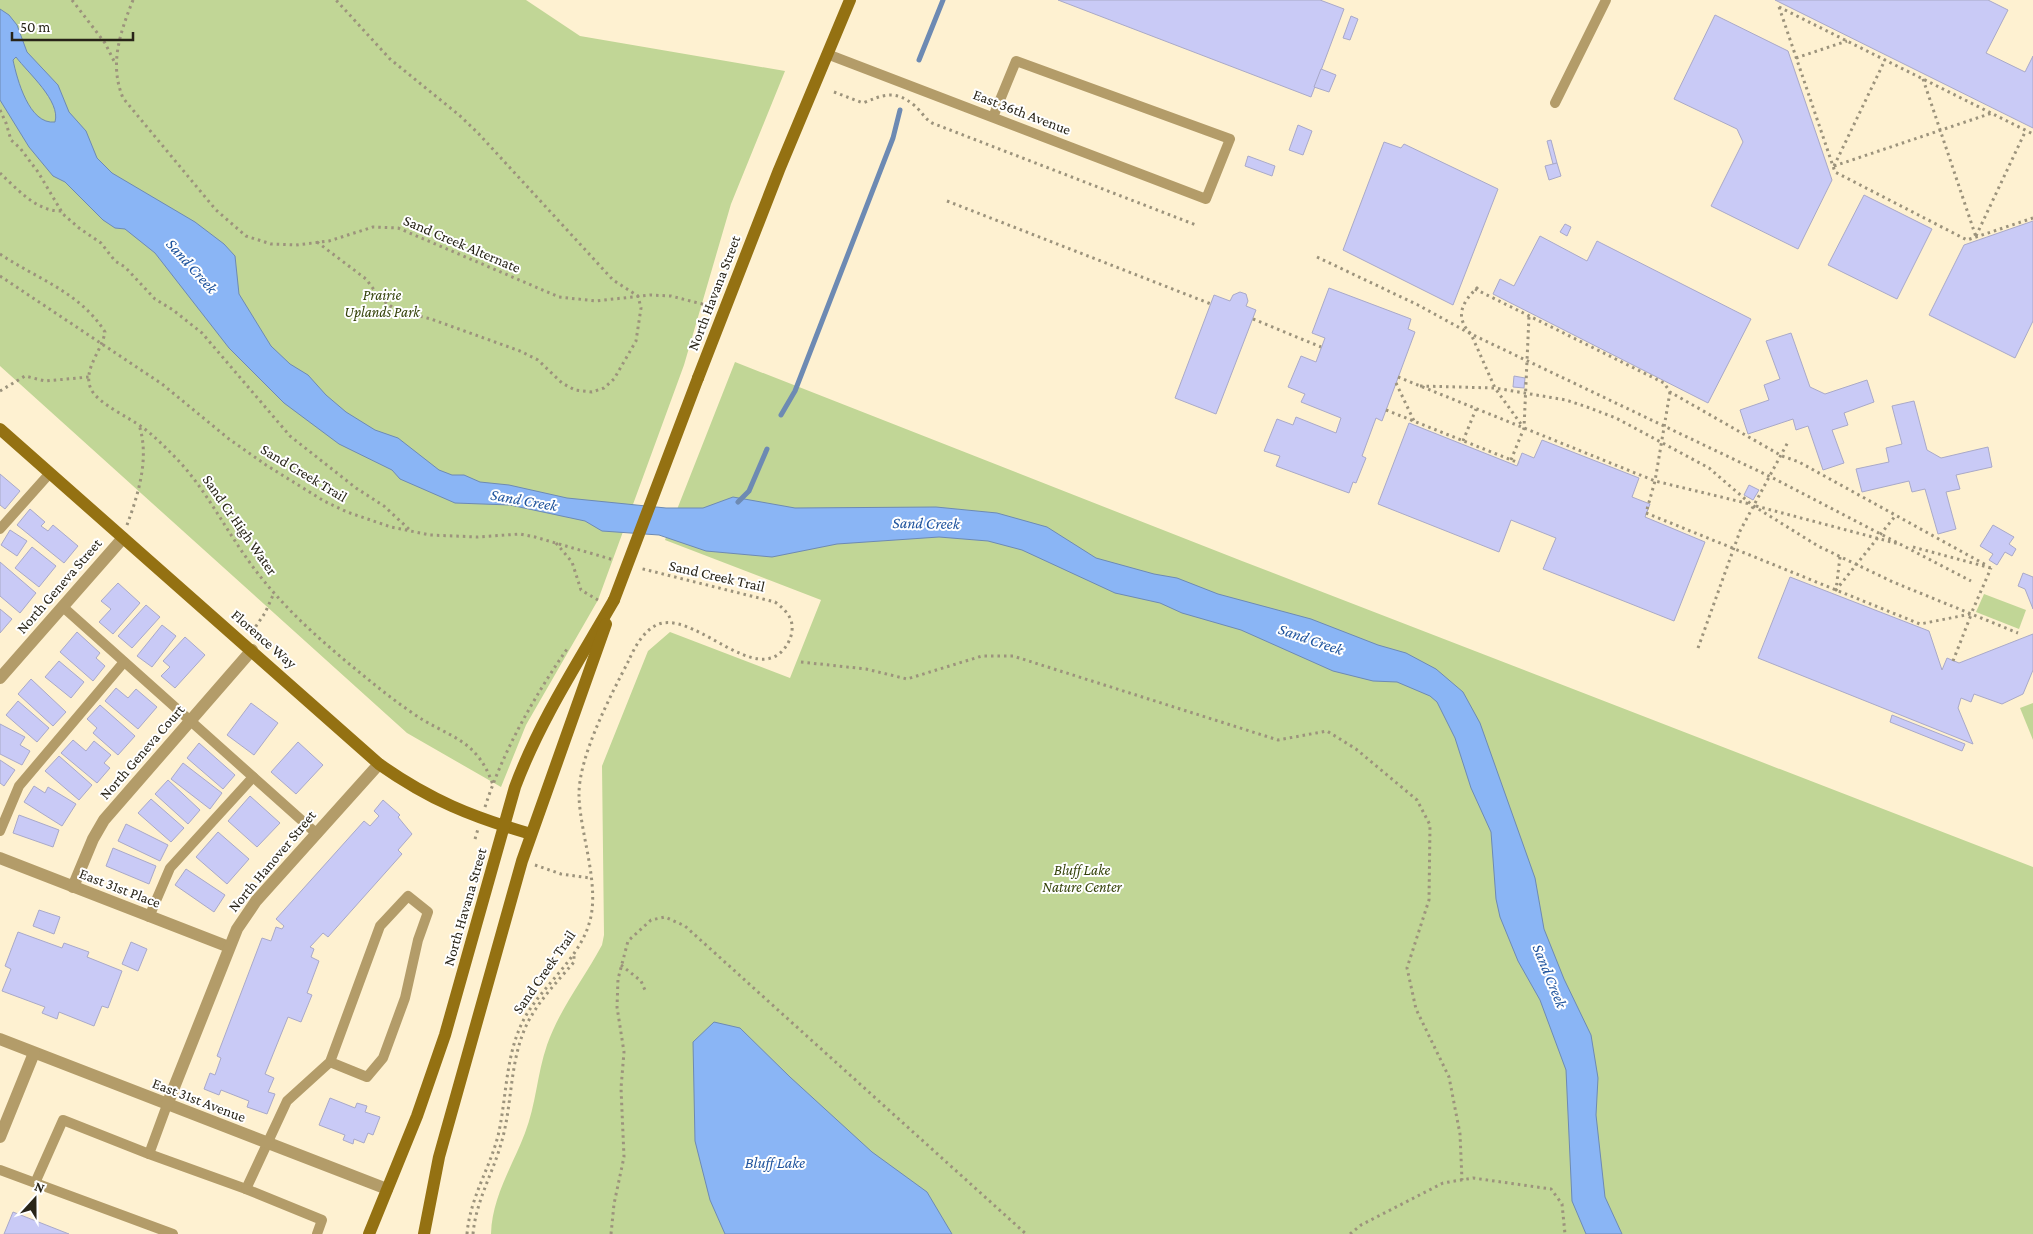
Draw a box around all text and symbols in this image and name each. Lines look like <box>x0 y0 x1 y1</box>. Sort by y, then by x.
scale bar <box>12 10 134 42</box>
text: 50 m <box>20 19 50 35</box>
street label: East 36th Avenue <box>971 86 1074 138</box>
street label: Sand Creek Alternate <box>401 212 523 276</box>
street label: North Havana Street <box>685 232 744 353</box>
water label: Sand Creek <box>163 235 222 298</box>
park label: Prairie Uplands Park <box>344 287 421 321</box>
street label: Sand Creek Trail <box>258 441 350 505</box>
street label: Sand Cr High Water <box>199 472 281 579</box>
water label: Sand Creek <box>489 486 560 514</box>
water label: Sand Creek <box>892 514 961 532</box>
street label: North Geneva Street <box>13 534 105 637</box>
street label: Sand Creek Trail <box>668 557 766 595</box>
street label: Florence Way <box>228 606 300 672</box>
water label: Sand Creek <box>1276 620 1347 658</box>
street label: North Geneva Court <box>97 701 188 803</box>
street label: North Hanover Street <box>225 806 320 915</box>
street label: North Havana Street <box>441 845 490 968</box>
park label: Bluff Lake Nature Center <box>1042 862 1123 895</box>
street label: East 31st Place <box>77 865 163 911</box>
street label: Sand Creek Trail <box>509 927 579 1017</box>
water label: Sand Creek <box>1529 942 1571 1011</box>
street label: East 31st Avenue <box>150 1075 248 1125</box>
water label: Bluff Lake <box>745 1154 805 1172</box>
north arrow <box>10 1174 60 1224</box>
text: N <box>32 1178 47 1196</box>

